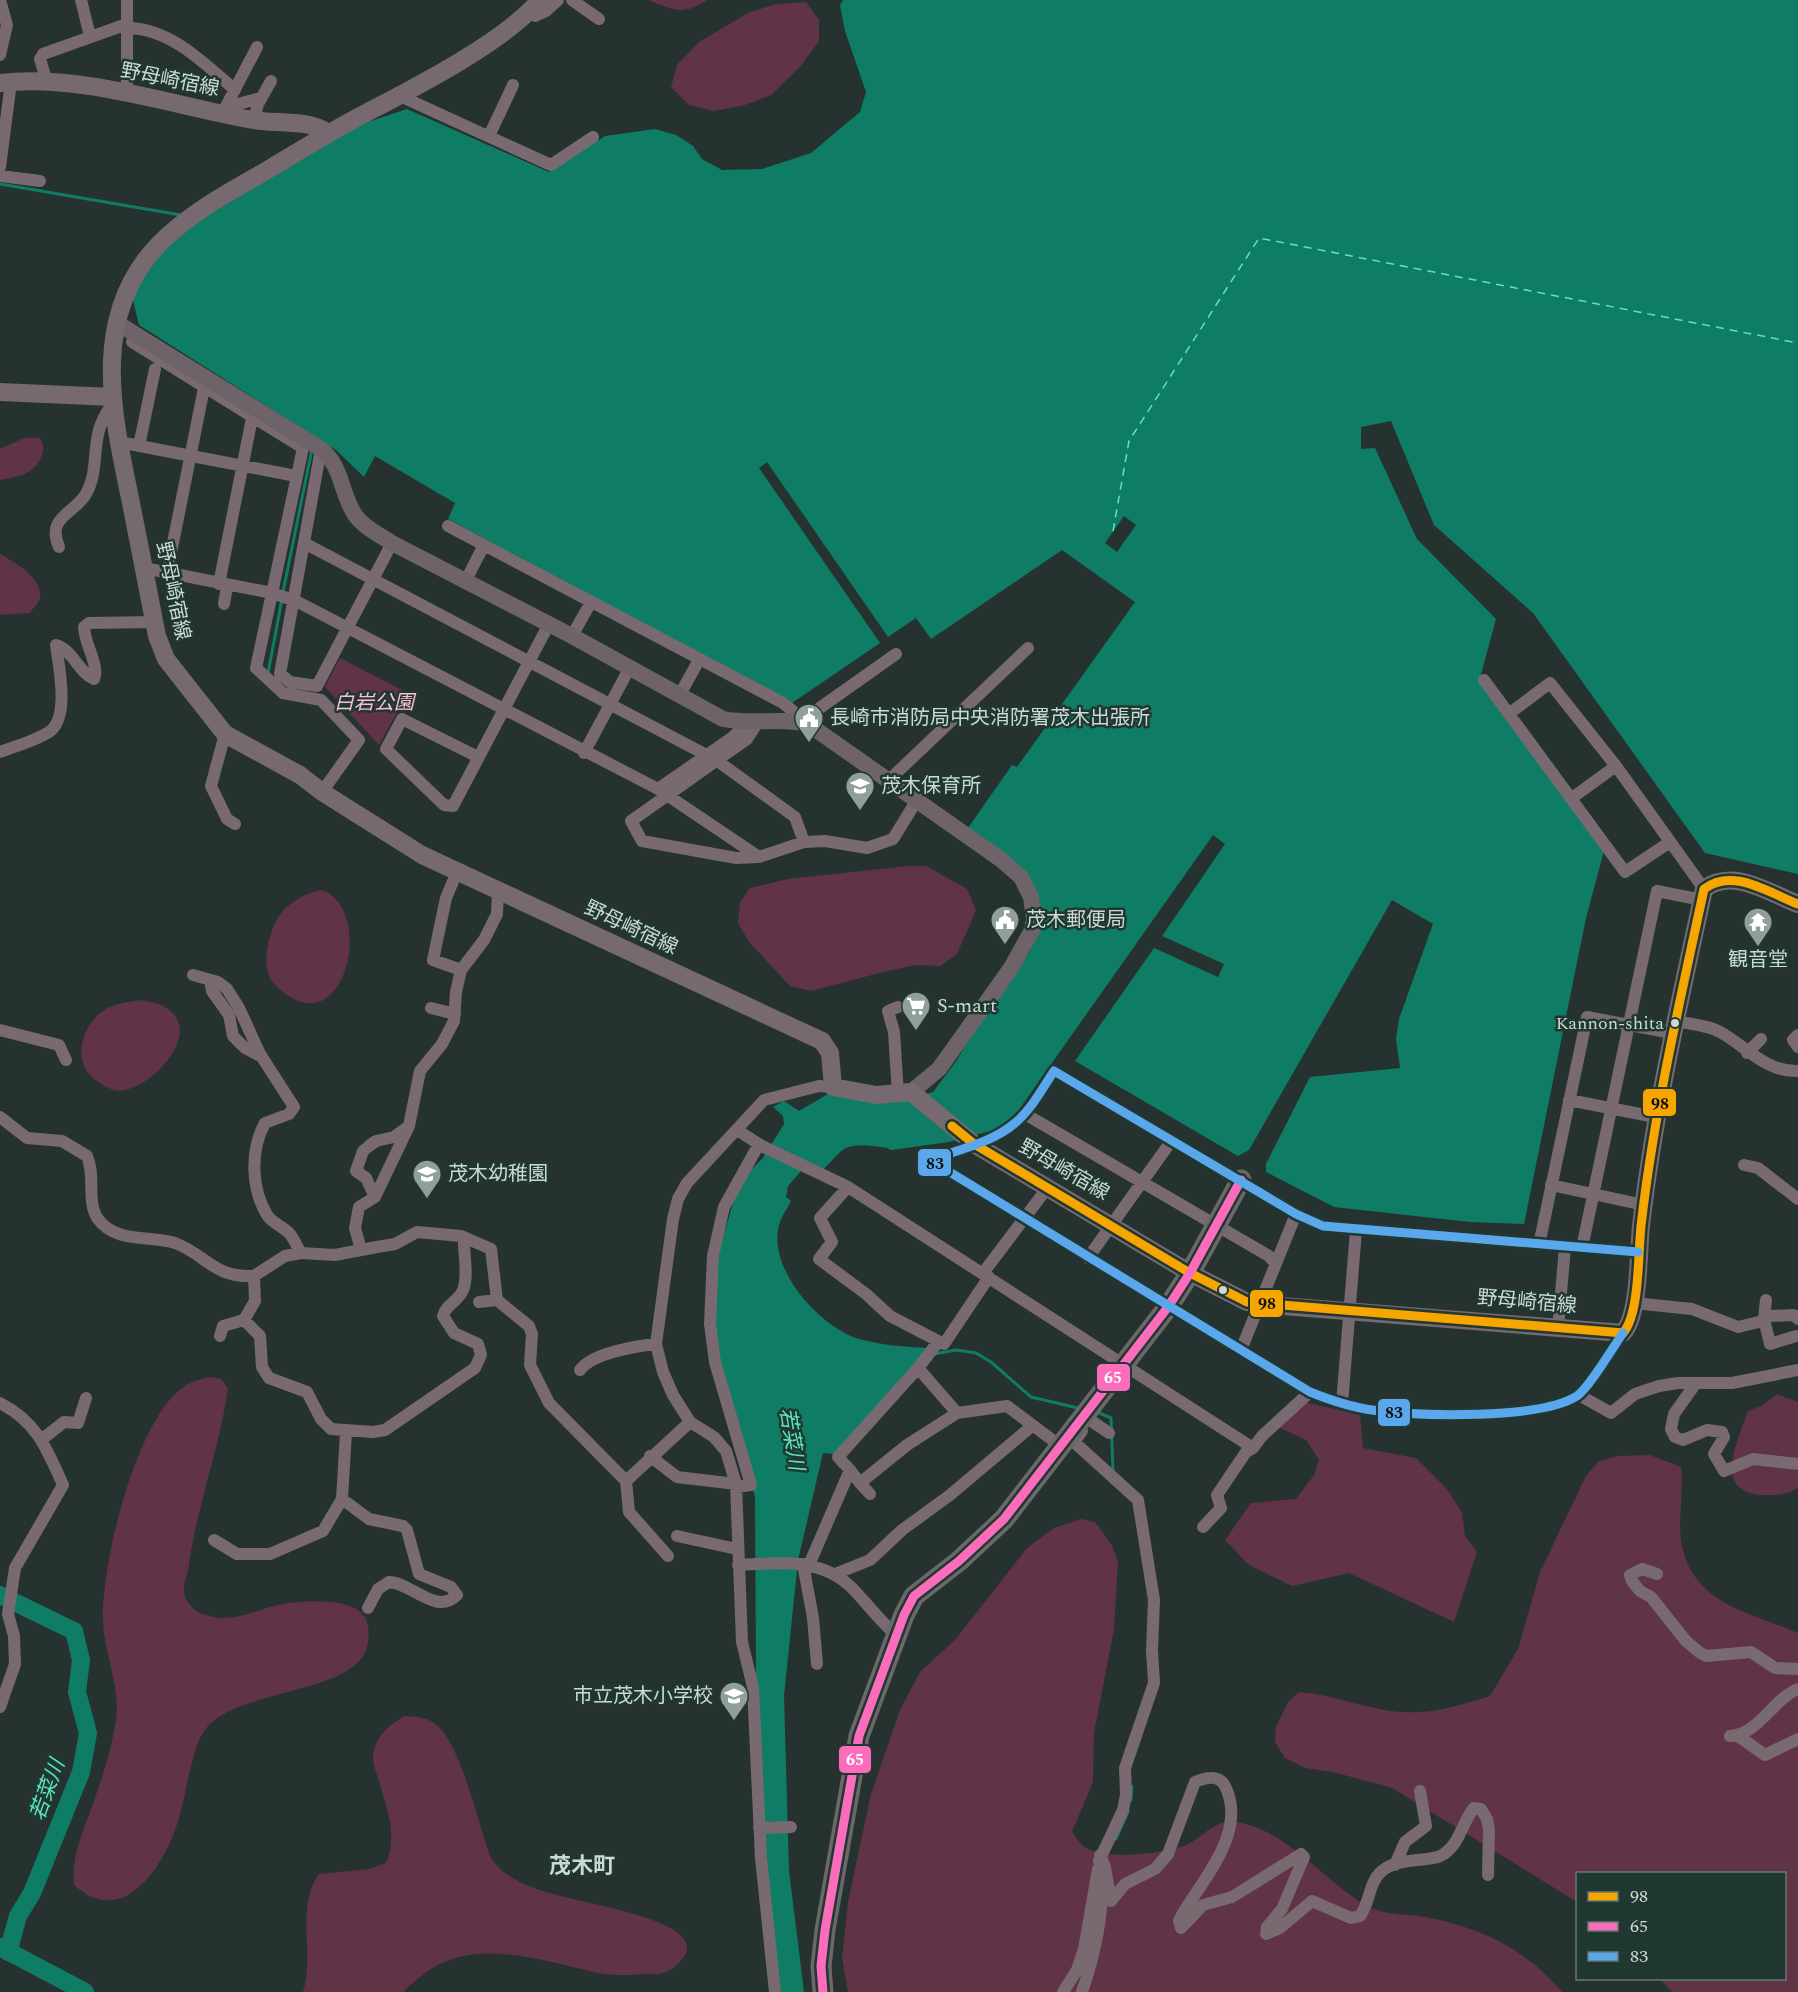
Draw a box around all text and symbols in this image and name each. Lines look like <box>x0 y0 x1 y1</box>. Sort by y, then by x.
street label: 野母崎宿線 <box>118 56 222 104</box>
street label: 野母崎宿線 <box>148 539 198 643</box>
park label: 白岩公園 <box>334 688 417 718</box>
public building icon: 長崎市消防局中央消防署茂木出張所 <box>793 702 825 744</box>
place label: 長崎市消防局中央消防署茂木出張所 <box>830 703 1150 733</box>
school or university icon: 茂木保育所 <box>844 770 876 812</box>
place label: 茂木保育所 <box>881 771 981 801</box>
street label: 野母崎宿線 <box>579 893 683 963</box>
public building icon: 茂木郵便局 <box>989 904 1021 946</box>
place label: 茂木郵便局 <box>1026 905 1126 935</box>
temple icon: 観音堂 <box>1742 906 1774 948</box>
place label: 観音堂 <box>1728 945 1788 975</box>
supermarket icon: S-mart <box>900 990 932 1032</box>
place label: S-mart <box>937 991 997 1021</box>
place label: Kannon-shita <box>1556 1010 1664 1037</box>
marker: Kannon-shita <box>1669 1017 1681 1029</box>
line badge: 98 <box>1642 1088 1677 1117</box>
text: 98 <box>1651 1092 1669 1116</box>
street label: 野母崎宿線 <box>1013 1132 1115 1208</box>
line badge: 83 <box>917 1148 952 1177</box>
text: 83 <box>926 1152 944 1176</box>
school or university icon: 茂木幼稚園 <box>411 1158 443 1200</box>
place label: 茂木幼稚園 <box>448 1159 548 1189</box>
street label: 野母崎宿線 <box>1476 1283 1578 1321</box>
unlabelled marker <box>1217 1284 1229 1296</box>
line badge: 98 <box>1249 1289 1284 1318</box>
text: 98 <box>1258 1292 1276 1316</box>
line badge: 65 <box>1096 1363 1131 1392</box>
text: 65 <box>1104 1366 1122 1390</box>
line badge: 83 <box>1377 1398 1411 1427</box>
text: 83 <box>1385 1401 1403 1425</box>
water label: 若菜川 <box>770 1405 812 1475</box>
school or university icon: 市立茂木小学校 <box>718 1680 750 1722</box>
place label: 市立茂木小学校 <box>573 1681 713 1711</box>
line badge: 65 <box>838 1745 872 1774</box>
text: 65 <box>846 1748 864 1772</box>
water label: 若菜川 <box>22 1753 74 1825</box>
district label: 茂木町 <box>549 1850 615 1883</box>
legend <box>1576 1872 1786 1980</box>
text: 98 <box>1630 1883 1648 1910</box>
text: 65 <box>1630 1913 1648 1940</box>
text: 83 <box>1630 1943 1648 1970</box>

